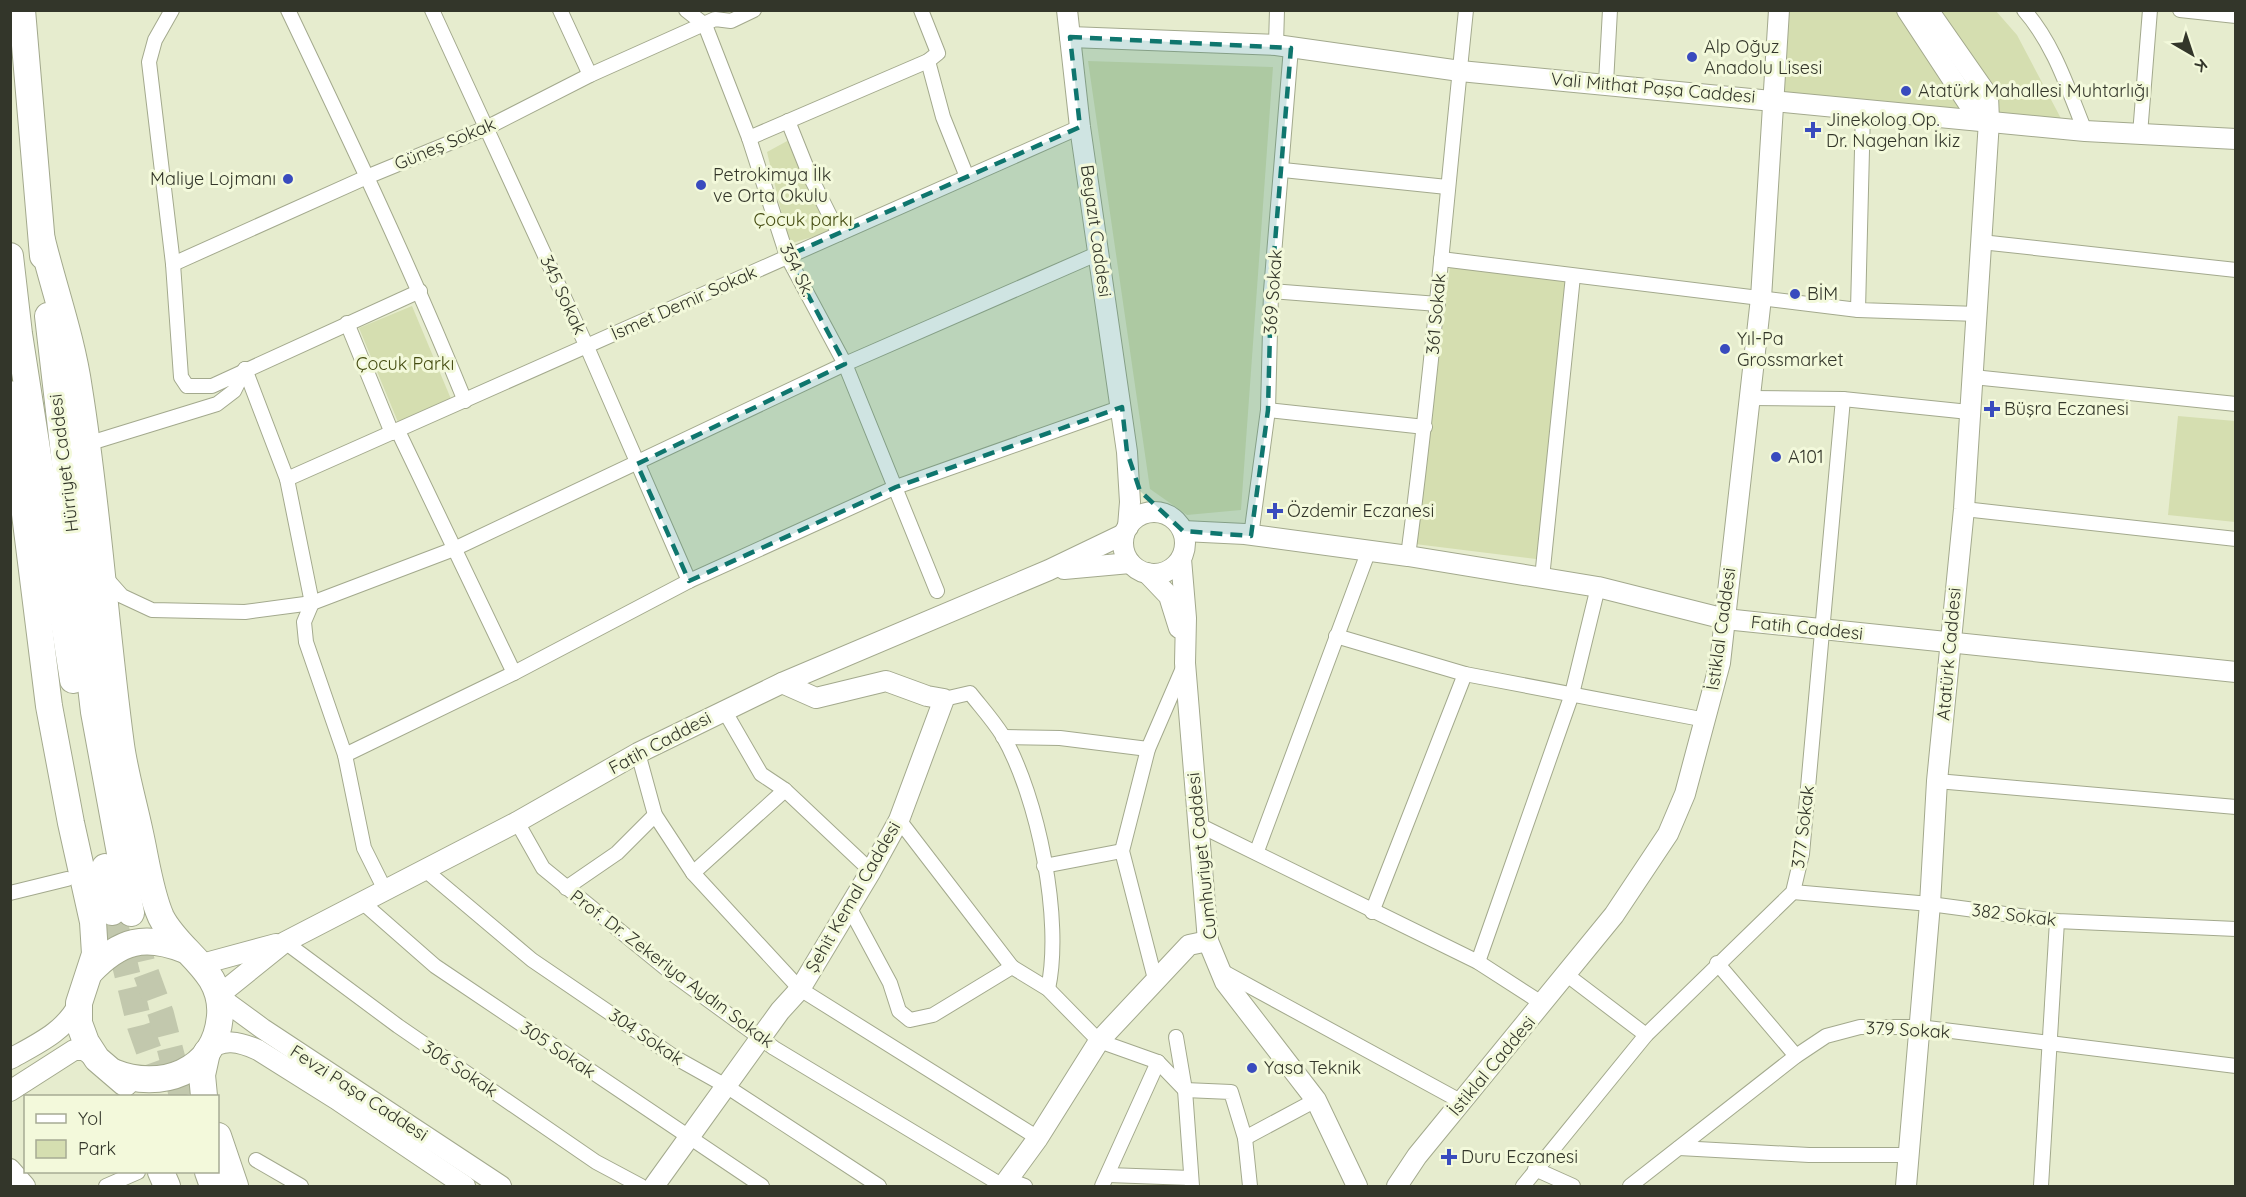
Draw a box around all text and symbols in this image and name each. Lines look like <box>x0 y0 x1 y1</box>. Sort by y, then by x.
north arrow <box>2162 24 2222 84</box>
place label: Alp Oğuz Anadolu Lisesi <box>1704 35 1822 79</box>
marker: Alp Oğuz Anadolu Lisesi <box>1685 50 1699 64</box>
text: K <box>2191 55 2212 77</box>
street label: Vali Mithat Paşa Caddesi <box>1550 67 1756 108</box>
place label: Atatürk Mahallesi Muhtarlığı <box>1918 79 2149 102</box>
marker: Atatürk Mahallesi Muhtarlığı <box>1899 84 1913 98</box>
place label: Jinekolog Op. Dr. Nagehan İkiz <box>1826 108 1960 152</box>
street label: Güneş Sokak <box>391 112 499 175</box>
marker: Jinekolog Op. Dr. Nagehan İkiz <box>1804 121 1822 139</box>
place label: Petrokimya İlk ve Orta Okulu <box>713 163 831 207</box>
street label: Beyazıt Caddesi <box>1076 163 1117 299</box>
place label: Maliye Lojmanı <box>150 167 276 190</box>
marker: Maliye Lojmanı <box>281 172 295 186</box>
marker: Petrokimya İlk ve Orta Okulu <box>694 178 708 192</box>
park label: Çocuk parkı <box>754 208 852 231</box>
street label: 354 Sk. <box>775 239 820 300</box>
street label: 369 Sokak <box>1258 249 1287 335</box>
street label: 345 Sokak <box>535 251 592 338</box>
street label: İsmet Demir Sokak <box>607 260 760 345</box>
street label: 361 Sokak <box>1420 272 1451 356</box>
place label: BİM <box>1807 282 1838 305</box>
marker: BİM <box>1788 287 1802 301</box>
place label: Yıl-Pa Grossmarket <box>1737 327 1844 371</box>
marker: Yıl-Pa Grossmarket <box>1718 342 1732 356</box>
park label: Çocuk Parkı <box>356 352 454 375</box>
street label: Hürriyet Caddesi <box>44 393 83 534</box>
place label: Büşra Eczanesi <box>2004 397 2129 420</box>
marker: Büşra Eczanesi <box>1985 402 1999 416</box>
place label: A101 <box>1788 445 1824 468</box>
marker: A101 <box>1769 450 1783 464</box>
place label: Özdemir Eczanesi <box>1287 499 1434 522</box>
marker: Özdemir Eczanesi <box>1268 504 1282 518</box>
street label: İstiklal Caddesi <box>1701 566 1740 692</box>
street label: Atatürk Caddesi <box>1931 587 1966 721</box>
street label: Fatih Caddesi <box>1750 610 1864 645</box>
street label: Fatih Caddesi <box>605 706 715 779</box>
street label: Cumhuriyet Caddesi <box>1181 771 1222 941</box>
street label: 377 Sokak <box>1786 784 1819 870</box>
street label: Şehit Kemal Caddesi <box>800 817 905 976</box>
street label: Prof. Dr. Zekeriya Aydın Sokak <box>566 884 779 1053</box>
street label: 382 Sokak <box>1970 898 2058 931</box>
street label: 304 Sokak <box>604 1003 688 1070</box>
street label: İstiklal Caddesi <box>1443 1011 1540 1120</box>
street label: 305 Sokak <box>516 1016 600 1083</box>
street label: 379 Sokak <box>1865 1016 1951 1043</box>
street label: 306 Sokak <box>418 1035 502 1102</box>
street label: Fevzi Paşa Caddesi <box>286 1039 432 1146</box>
place label: Yasa Teknik <box>1264 1056 1361 1079</box>
marker: Yasa Teknik <box>1245 1061 1259 1075</box>
legend <box>24 1095 219 1173</box>
text: Yol <box>78 1107 102 1130</box>
text: Park <box>78 1137 116 1160</box>
place label: Duru Eczanesi <box>1461 1145 1578 1168</box>
marker: Duru Eczanesi <box>1442 1150 1456 1164</box>

